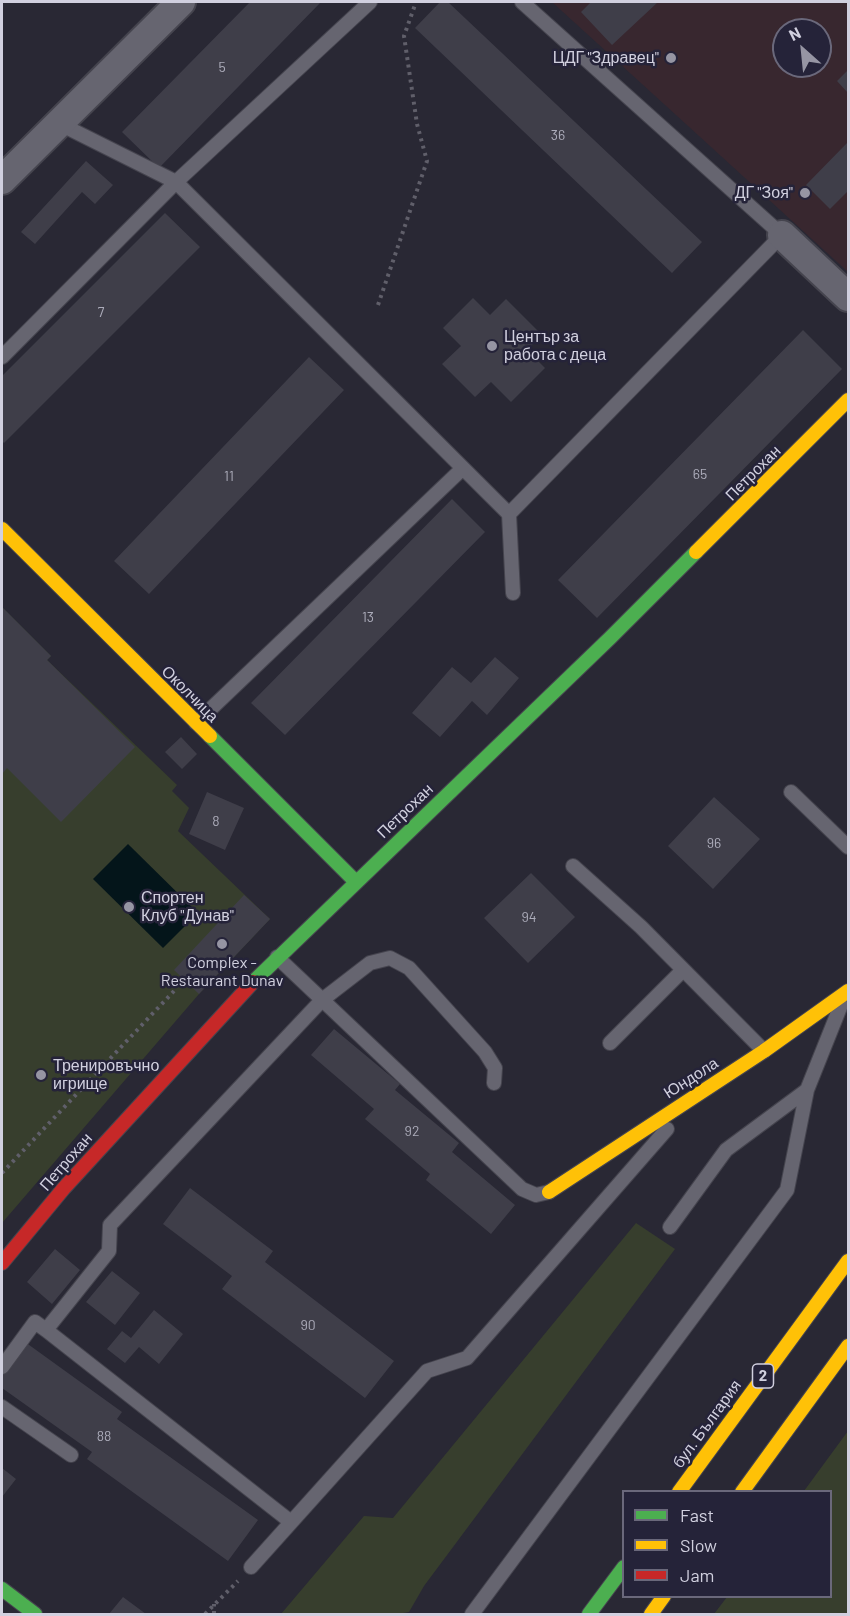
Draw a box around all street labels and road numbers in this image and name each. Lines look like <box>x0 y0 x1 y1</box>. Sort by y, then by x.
street label: Петрохан <box>721 441 785 505</box>
street label: Околчица <box>158 662 222 726</box>
street label: Петрохан <box>373 780 437 842</box>
street label: Юндола <box>660 1053 722 1103</box>
street label: Петрохан <box>36 1129 96 1195</box>
road number: 2 <box>752 1364 774 1388</box>
street label: бул. България <box>669 1376 745 1472</box>

